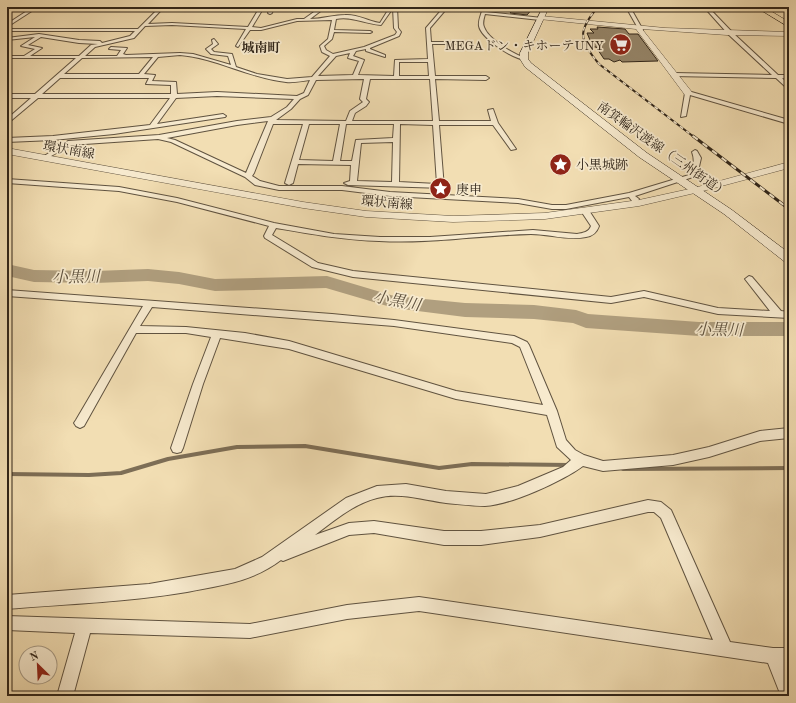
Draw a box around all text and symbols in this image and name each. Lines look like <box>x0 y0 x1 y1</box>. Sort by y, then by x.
supermarket icon: MEGAドン・キホーテUNY <box>607 32 633 58</box>
place label: MEGAドン・キホーテUNY <box>445 39 605 53</box>
district label: 城南町 <box>241 41 281 55</box>
street label: 南箕輪沢渡線（三州街道） <box>595 99 731 200</box>
street label: 環状南線 <box>42 139 96 161</box>
place icon: 小黒城跡 <box>547 151 573 177</box>
place label: 小黒城跡 <box>576 158 628 172</box>
place icon: 庚申 <box>428 176 454 202</box>
place label: 庚申 <box>456 183 482 197</box>
street label: 環状南線 <box>360 194 413 212</box>
water label: 小黒川 <box>52 268 102 286</box>
water label: 小黒川 <box>372 288 424 315</box>
water label: 小黒川 <box>695 321 745 339</box>
north arrow <box>18 645 58 685</box>
text: N <box>28 650 41 664</box>

